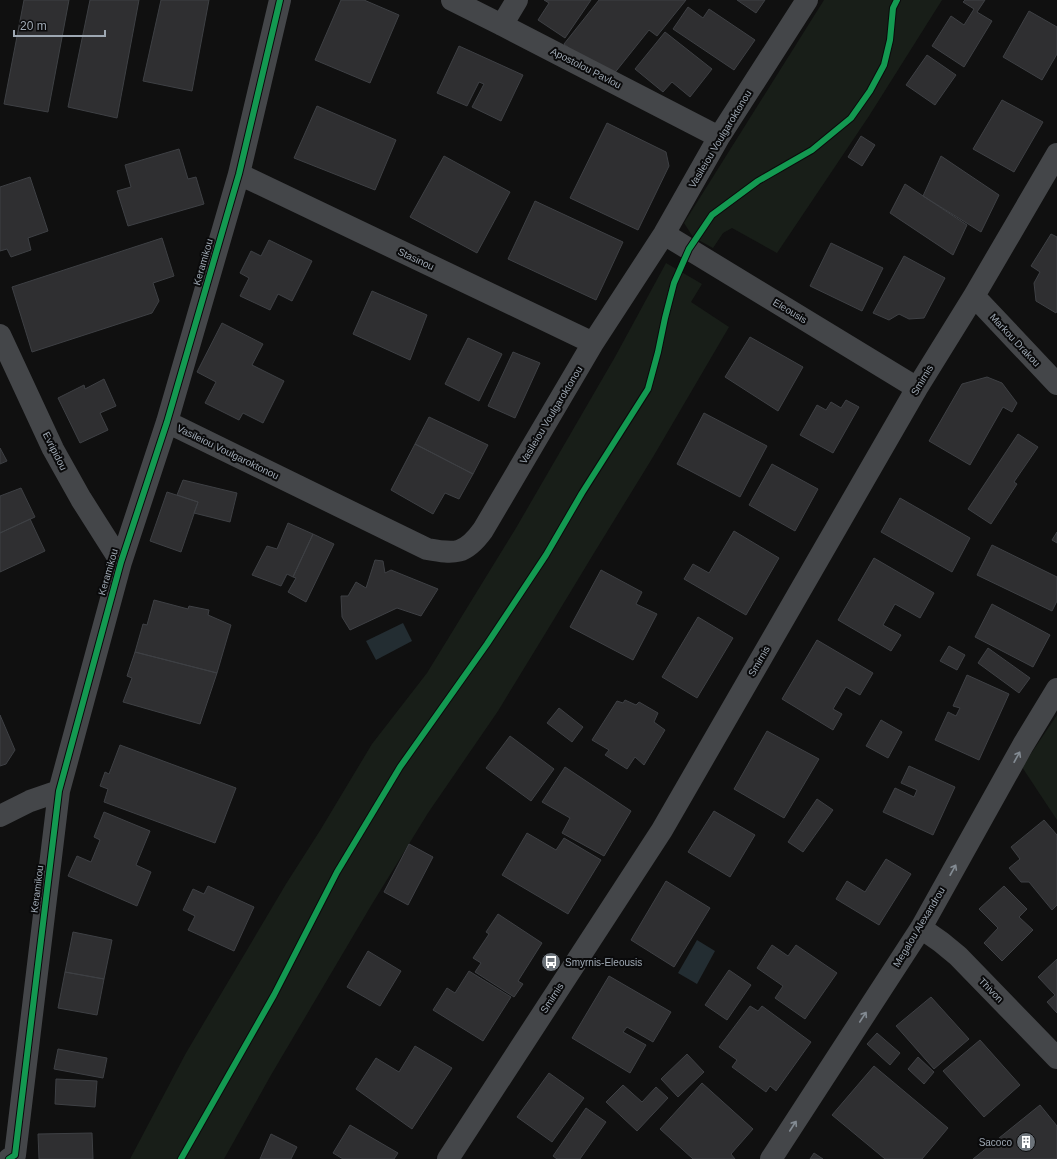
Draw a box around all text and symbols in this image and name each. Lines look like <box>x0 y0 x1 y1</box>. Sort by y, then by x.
scale bar <box>14 12 105 38</box>
text: 20 m <box>20 19 47 33</box>
street label: Apostolou Pavlou <box>549 45 623 91</box>
street label: Vasileiou Voulgaroktonou <box>686 88 754 190</box>
street label: Keramikou <box>191 238 215 286</box>
street label: Stasinou <box>396 246 436 272</box>
street label: Eleousis <box>771 297 809 325</box>
street label: Markou Drakou <box>988 311 1042 369</box>
street label: Smirnis <box>909 363 935 397</box>
street label: Vasileiou Voulgaroktonou <box>517 364 585 466</box>
street label: Vasileiou Voulgaroktonou <box>175 422 281 482</box>
street label: Evripidou <box>41 430 69 472</box>
street label: Keramikou <box>96 548 120 596</box>
street label: Smirnis <box>746 644 772 678</box>
one-way arrow <box>1013 751 1021 763</box>
street label: Keramikou <box>29 865 45 913</box>
one-way arrow <box>949 865 957 877</box>
street label: Megalou Alexandrou <box>891 885 947 969</box>
bus stop icon: Smyrnis-Eleousis <box>540 951 562 973</box>
place label: Smyrnis-Eleousis <box>565 957 642 968</box>
street label: Thivon <box>977 975 1005 1005</box>
street label: Smirnis <box>538 981 566 1015</box>
one-way arrow <box>859 1012 867 1023</box>
one-way arrow <box>789 1120 797 1132</box>
building icon: Sacoco <box>1015 1131 1037 1153</box>
place label: Sacoco <box>979 1137 1012 1148</box>

